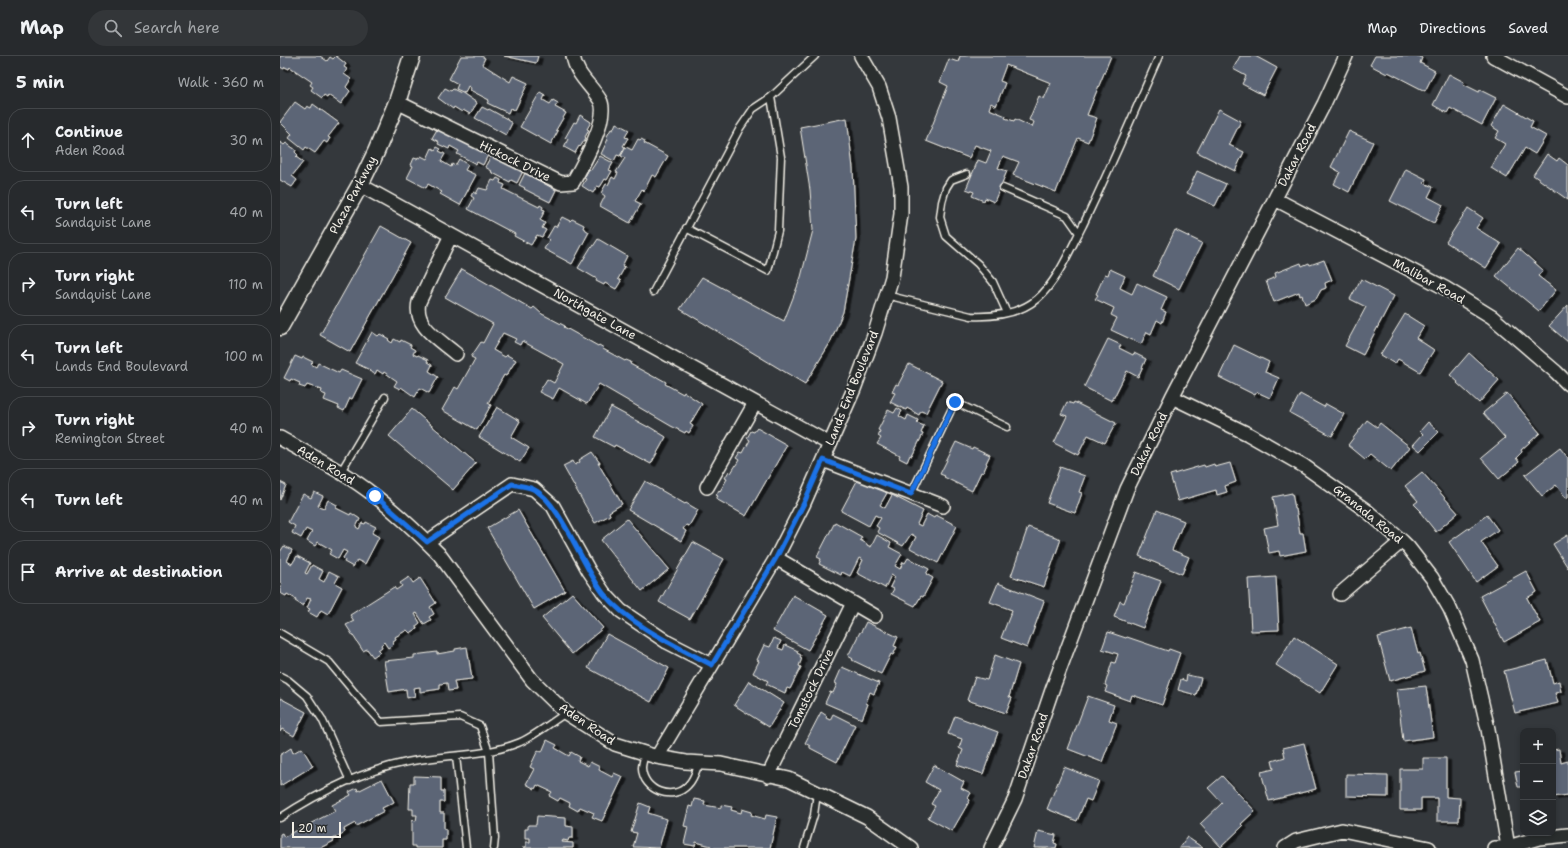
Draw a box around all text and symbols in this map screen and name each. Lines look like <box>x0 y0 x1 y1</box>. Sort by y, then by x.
search box <box>88 10 368 46</box>
text: Map <box>20 15 64 40</box>
icon: search <box>102 17 124 39</box>
text: Search here <box>134 18 220 38</box>
text: Map <box>1368 19 1398 37</box>
text: Directions <box>1420 19 1486 37</box>
text: Saved <box>1508 19 1548 37</box>
text: 5 min <box>16 71 64 93</box>
text: Walk · 360 m <box>178 74 264 91</box>
street label: Dakar Road <box>1274 120 1320 189</box>
text: Continue <box>55 122 123 142</box>
icon: ahead <box>17 129 39 151</box>
text: 30 m <box>229 132 263 149</box>
street label: Hickock Drive <box>477 137 554 185</box>
text: Aden Road <box>55 142 125 159</box>
street label: Plaza Parkway <box>326 153 380 237</box>
text: Turn left <box>55 194 123 214</box>
icon: left <box>17 201 39 223</box>
text: 40 m <box>229 204 263 221</box>
text: Sandquist Lane <box>55 214 151 231</box>
street label: Malibar Road <box>1390 255 1468 308</box>
text: Turn right <box>55 266 135 286</box>
icon: right <box>17 273 39 295</box>
text: 110 m <box>228 276 263 293</box>
street label: Northgate Lane <box>551 285 639 343</box>
text: Sandquist Lane <box>55 286 151 303</box>
street label: Lands End Boulevard <box>822 328 883 448</box>
text: Turn left <box>55 338 123 358</box>
icon: left <box>17 345 39 367</box>
text: 100 m <box>224 348 263 365</box>
text: Lands End Boulevard <box>55 358 188 375</box>
route end <box>946 393 964 411</box>
street label: Dakar Road <box>1127 409 1171 478</box>
text: Turn right <box>55 410 135 430</box>
icon: right <box>17 417 39 439</box>
text: 40 m <box>229 420 263 437</box>
text: Remington Street <box>55 430 165 447</box>
street label: Aden Road <box>294 442 358 489</box>
street label: Granada Road <box>1330 481 1407 547</box>
route start <box>366 487 384 505</box>
icon: left <box>17 489 39 511</box>
text: Turn left <box>55 490 123 510</box>
text: 40 m <box>229 492 263 509</box>
icon: arrive <box>17 561 39 583</box>
text: Arrive at destination <box>55 562 223 582</box>
street label: Tomstock Drive <box>785 646 837 732</box>
street label: Aden Road <box>556 699 619 749</box>
street label: Dakar Road <box>1014 710 1052 781</box>
map controls <box>1520 728 1556 836</box>
button: + <box>1520 728 1556 764</box>
button: − <box>1520 764 1556 800</box>
button: layers <box>1520 800 1556 836</box>
scale bar <box>292 820 341 839</box>
text: 20 m <box>298 821 326 836</box>

